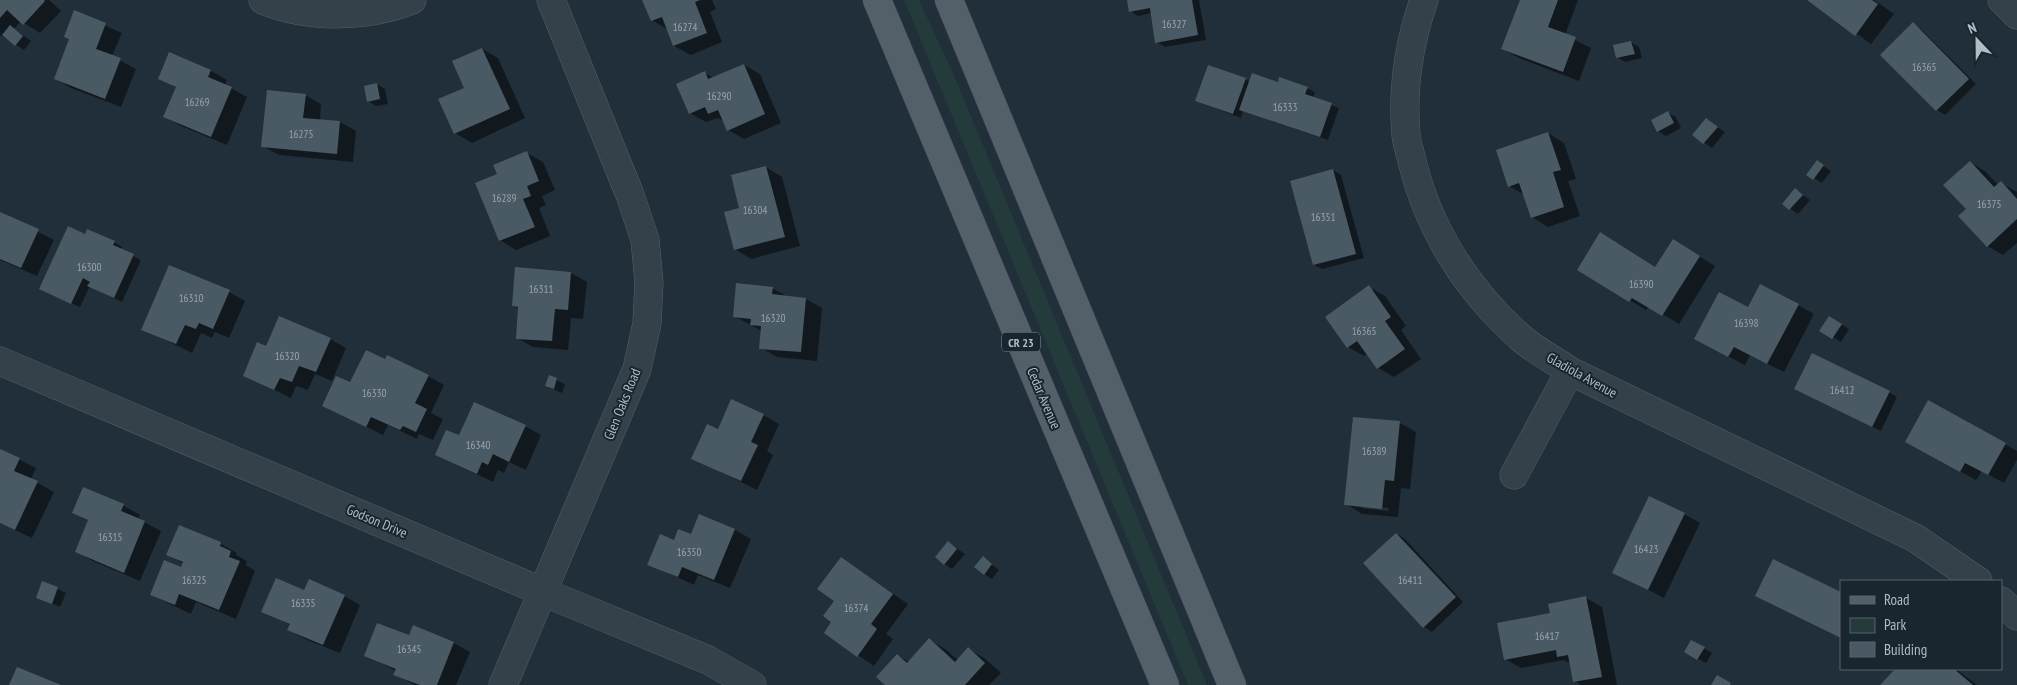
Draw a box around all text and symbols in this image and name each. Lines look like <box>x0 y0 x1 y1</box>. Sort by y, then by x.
north arrow <box>1952 15 2002 65</box>
house number: 16327 <box>1162 17 1186 31</box>
text: N <box>1965 18 1979 38</box>
house number: 16274 <box>673 20 697 34</box>
house number: 16365 <box>1912 60 1936 74</box>
house number: 16290 <box>707 89 731 103</box>
house number: 16269 <box>185 95 209 109</box>
house number: 16333 <box>1273 100 1297 114</box>
house number: 16275 <box>289 127 313 141</box>
house number: 16289 <box>492 191 516 205</box>
house number: 16375 <box>1977 197 2001 211</box>
house number: 16304 <box>743 203 767 217</box>
house number: 16351 <box>1311 210 1335 224</box>
house number: 16300 <box>77 260 101 274</box>
house number: 16390 <box>1629 277 1653 291</box>
house number: 16311 <box>529 282 553 296</box>
house number: 16310 <box>179 291 203 305</box>
house number: 16320 <box>761 311 785 325</box>
house number: 16398 <box>1734 316 1758 330</box>
house number: 16365 <box>1352 324 1376 338</box>
road number: CR 23 <box>1002 332 1040 352</box>
street label: Gladiola Avenue <box>1544 348 1621 402</box>
house number: 16320 <box>275 349 299 363</box>
street label: Cedar Avenue <box>1023 364 1065 432</box>
street label: Glen Oaks Road <box>600 366 644 442</box>
house number: 16412 <box>1830 383 1854 397</box>
house number: 16330 <box>362 386 386 400</box>
house number: 16340 <box>466 438 490 452</box>
house number: 16389 <box>1362 444 1386 458</box>
street label: Godson Drive <box>344 500 410 542</box>
house number: 16315 <box>98 530 122 544</box>
house number: 16423 <box>1634 542 1658 556</box>
house number: 16350 <box>677 545 701 559</box>
house number: 16325 <box>182 573 206 587</box>
house number: 16411 <box>1398 573 1422 587</box>
legend <box>1840 580 2002 670</box>
text: Road <box>1884 590 1910 609</box>
house number: 16335 <box>291 596 315 610</box>
house number: 16374 <box>844 601 868 615</box>
text: Park <box>1884 615 1906 634</box>
house number: 16417 <box>1535 629 1559 643</box>
text: Building <box>1884 640 1927 659</box>
house number: 16345 <box>397 642 421 656</box>

